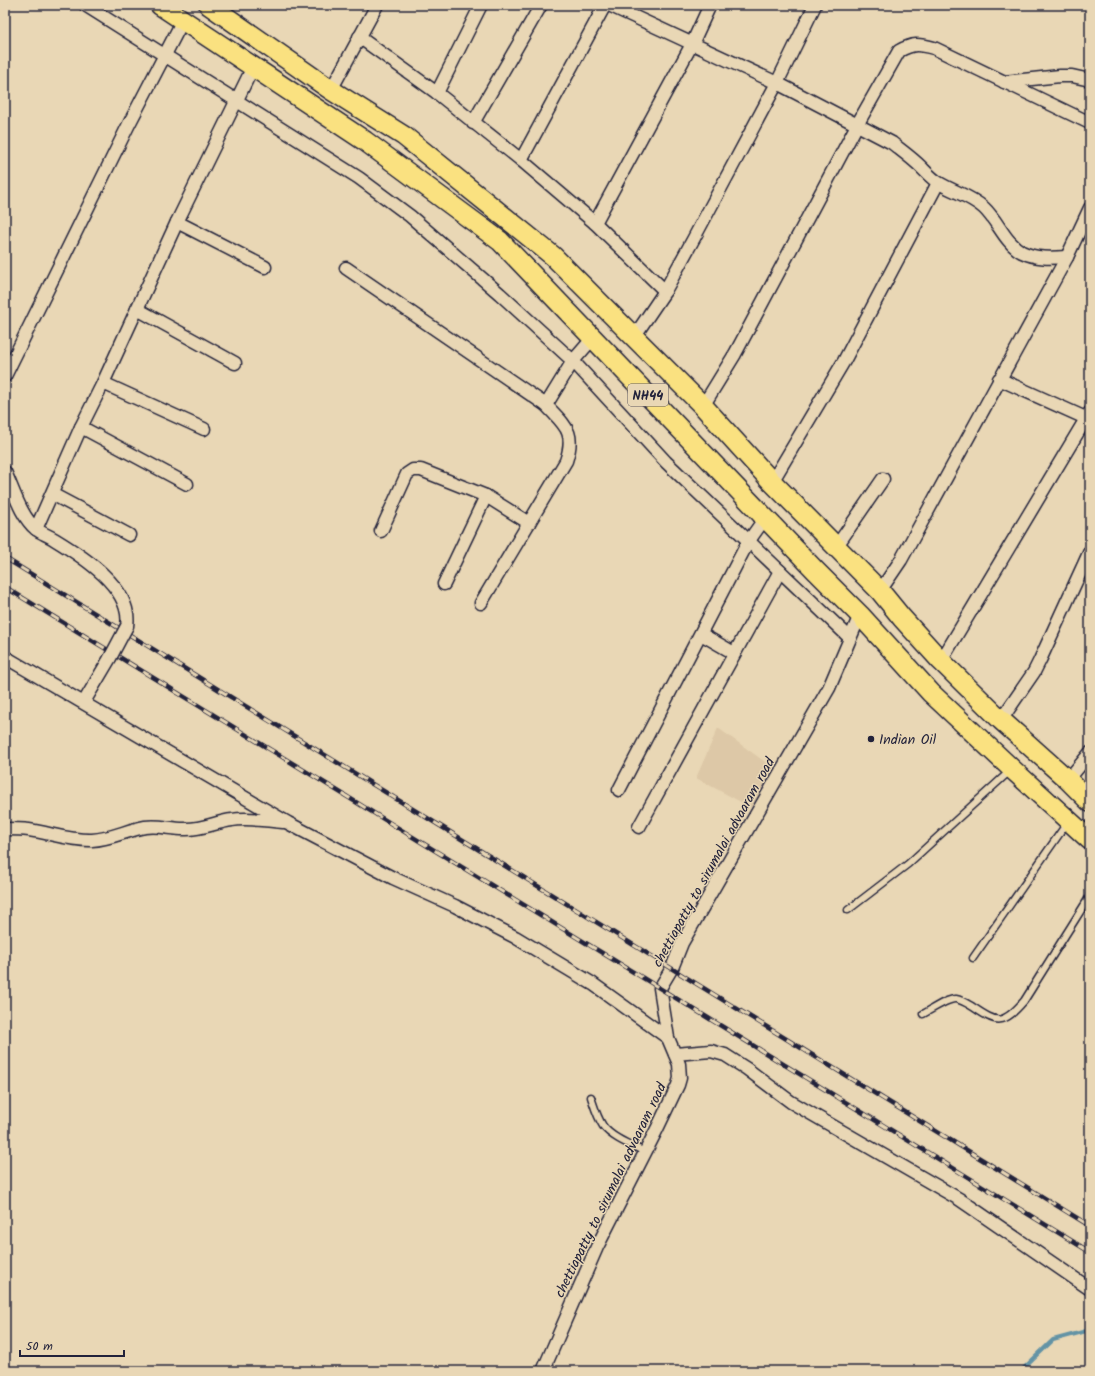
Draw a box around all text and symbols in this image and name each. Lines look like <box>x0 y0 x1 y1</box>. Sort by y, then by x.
road number: NH44 <box>628 384 668 406</box>
place label: Indian Oil <box>879 729 937 751</box>
marker: Indian Oil <box>866 734 876 744</box>
street label: chettiapatty to sirumalai advaaram road <box>647 753 781 971</box>
street label: chettiapatty to sirumalai advaaram road <box>549 1078 673 1302</box>
scale bar <box>20 1332 124 1358</box>
text: 50 m <box>26 1337 53 1356</box>

